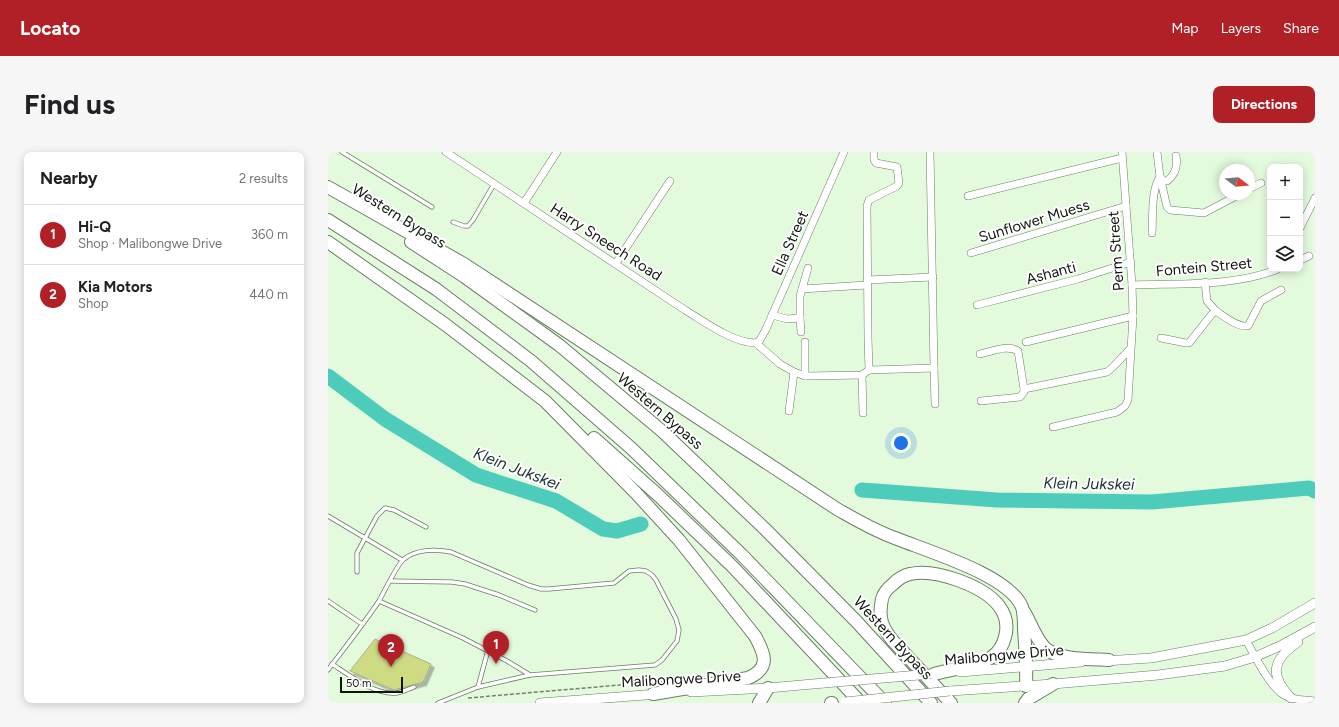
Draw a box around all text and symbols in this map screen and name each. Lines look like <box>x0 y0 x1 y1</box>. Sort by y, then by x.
text: Locato <box>20 17 80 40</box>
text: Map <box>1171 20 1199 37</box>
text: Layers <box>1221 20 1261 37</box>
text: Share <box>1283 20 1319 37</box>
button: Directions <box>1213 86 1315 123</box>
text: Find us <box>24 87 115 121</box>
north arrow <box>1219 164 1255 200</box>
map controls <box>1267 164 1303 272</box>
button: + <box>1267 164 1303 200</box>
text: Nearby <box>40 168 98 188</box>
text: 2 results <box>239 171 288 186</box>
street label: Western Bypass <box>349 180 449 252</box>
street label: Sunflower Muess <box>976 196 1092 246</box>
street label: Harry Sneech Road <box>547 199 665 285</box>
button: − <box>1267 200 1303 236</box>
street label: Ella Street <box>768 208 812 278</box>
street label: Perm Street <box>1104 210 1128 292</box>
text: Hi-Q <box>78 218 111 236</box>
text: 1 <box>50 227 56 242</box>
text: 360 m <box>251 227 288 242</box>
text: Shop · Malibongwe Drive <box>78 236 222 251</box>
button: layers <box>1267 236 1303 272</box>
street label: Fontein Street <box>1155 254 1253 280</box>
street label: Ashanti <box>1024 258 1078 288</box>
text: Kia Motors <box>78 278 152 296</box>
text: 2 <box>49 287 57 302</box>
text: 440 m <box>249 287 288 302</box>
text: Shop <box>78 296 108 311</box>
street label: Western Bypass <box>614 369 706 453</box>
your location <box>891 433 911 453</box>
water label: Klein Jukskei <box>471 443 563 494</box>
water label: Klein Jukskei <box>1043 473 1135 494</box>
street label: Western Bypass <box>850 593 936 683</box>
pin: 1 <box>483 631 509 664</box>
pin: 2 <box>378 634 404 667</box>
street label: Malibongwe Drive <box>943 641 1065 669</box>
street label: Malibongwe Drive <box>621 667 741 691</box>
scale bar <box>340 675 403 694</box>
text: 50 m <box>346 677 371 690</box>

